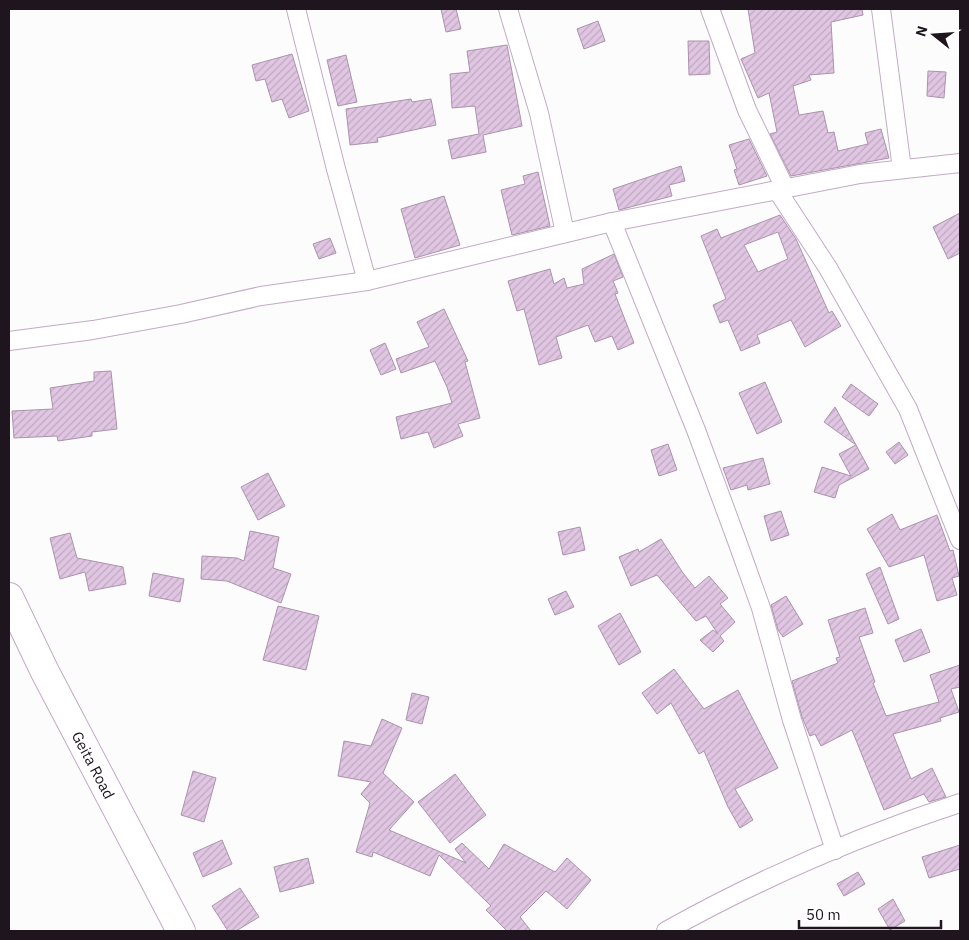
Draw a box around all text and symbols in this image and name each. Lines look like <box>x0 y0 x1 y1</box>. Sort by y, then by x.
north arrow <box>909 10 959 60</box>
text: N <box>911 24 932 39</box>
street label: Geita Road <box>68 728 119 802</box>
scale bar <box>799 898 942 930</box>
text: 50 m <box>806 905 841 924</box>

